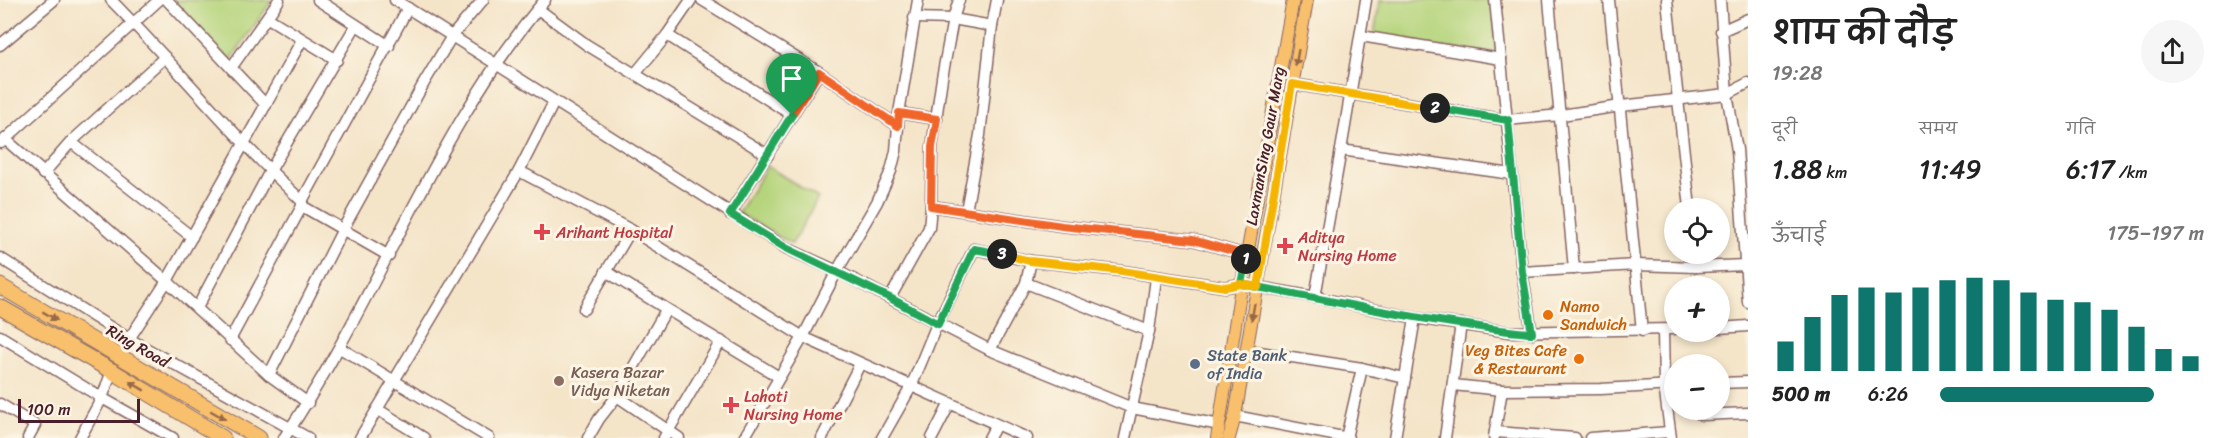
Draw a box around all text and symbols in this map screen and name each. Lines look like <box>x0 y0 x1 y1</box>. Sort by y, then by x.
text: शाम की दौड़ <box>1772 4 1956 62</box>
button: share <box>2141 20 2204 83</box>
one-way arrow <box>1292 48 1301 67</box>
pin <box>766 53 817 115</box>
text: 19:28 <box>1772 56 1823 91</box>
icon: arrive <box>775 62 808 95</box>
street label: LaxmanSing Gaur Marg <box>1237 64 1293 228</box>
pin: 2 <box>1420 93 1450 123</box>
text: 2 <box>1430 93 1440 122</box>
text: दूरी <box>1772 114 1797 143</box>
text: समय <box>1919 114 1957 143</box>
text: गति <box>2066 114 2095 143</box>
text: 1.88 <box>1772 146 1822 192</box>
text: 11:49 <box>1919 146 1981 192</box>
text: 6:17 <box>2066 146 2115 192</box>
text: km <box>1822 158 1847 187</box>
text: /km <box>2115 158 2148 187</box>
map controls <box>1664 198 1730 420</box>
button: locate <box>1664 198 1730 264</box>
text: 175–197 m <box>2108 216 2204 251</box>
place label: Arihant Hospital <box>555 218 673 247</box>
text: ऊँचाई <box>1772 218 1826 253</box>
marker: Arihant Hospital <box>533 223 551 241</box>
place label: Aditya Nursing Home <box>1297 223 1397 270</box>
marker: Aditya Nursing Home <box>1276 237 1294 255</box>
pin: 3 <box>987 239 1017 269</box>
text: 3 <box>998 239 1006 268</box>
pin: 1 <box>1231 244 1261 274</box>
text: 1 <box>1243 244 1249 273</box>
button: + <box>1664 276 1730 342</box>
place label: Namo Sandwich <box>1560 292 1627 339</box>
one-way arrow <box>1249 303 1258 322</box>
marker: Namo Sandwich <box>1541 308 1555 322</box>
one-way arrow <box>42 311 58 322</box>
street label: Ring Road <box>101 316 177 377</box>
place label: Veg Bites Cafe & Restaurant <box>1465 336 1567 383</box>
place label: State Bank of India <box>1207 341 1287 388</box>
marker: Veg Bites Cafe & Restaurant <box>1572 352 1586 366</box>
button: − <box>1664 354 1730 420</box>
marker: State Bank of India <box>1188 357 1202 371</box>
place label: Kasera Bazar Vidya Niketan <box>571 358 670 405</box>
marker: Kasera Bazar Vidya Niketan <box>552 374 566 388</box>
text: 500 m <box>1772 377 1830 412</box>
text: 6:26 <box>1868 377 1908 412</box>
one-way arrow <box>129 381 145 392</box>
place label: Lahoti Nursing Home <box>744 382 843 429</box>
text: 100 m <box>27 395 71 424</box>
scale bar <box>18 396 140 424</box>
marker: Lahoti Nursing Home <box>722 396 740 414</box>
one-way arrow <box>210 410 227 420</box>

